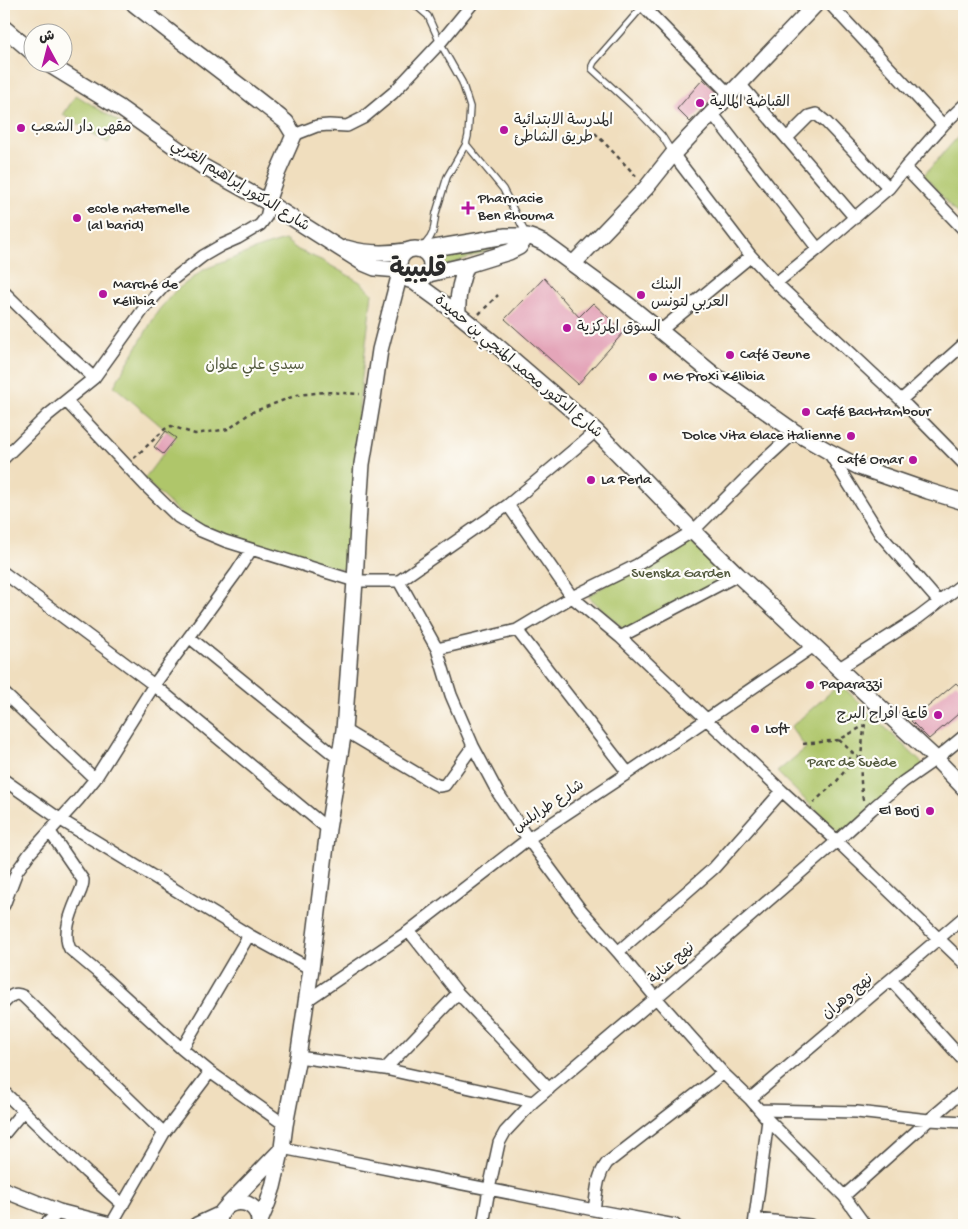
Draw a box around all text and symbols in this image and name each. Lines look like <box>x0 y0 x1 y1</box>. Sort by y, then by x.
north arrow <box>22 22 72 72</box>
text: ش <box>38 28 55 47</box>
place label: القباضة المالية <box>710 94 790 112</box>
marker: القباضة المالية <box>694 97 706 109</box>
place label: المدرسة الابتدائية طريق الشاطئ <box>514 112 613 147</box>
place label: مقهى دار الشعب <box>31 119 131 137</box>
marker: مقهى دار الشعب <box>15 122 27 134</box>
marker: المدرسة الابتدائية طريق الشاطئ <box>498 124 510 136</box>
street label: شارع الدكتور إبراهيم الغربي <box>166 136 313 238</box>
place label: Pharmacie Ben Rhouma <box>477 190 554 225</box>
place label: ecole maternelle (al barid) <box>87 200 190 235</box>
marker: Pharmacie Ben Rhouma <box>462 202 474 214</box>
marker: ecole maternelle (al barid) <box>71 212 83 224</box>
district label: قليبية <box>389 254 447 286</box>
place label: Marché de Kélibia <box>113 276 178 311</box>
place label: البنك العربي لتونس <box>651 277 728 314</box>
marker: Marché de Kélibia <box>97 288 109 300</box>
marker: البنك العربي لتونس <box>635 289 647 301</box>
street label: شارع الدكتور محمد المنجي بن حميدة <box>429 291 606 444</box>
place label: السوق المركزية <box>577 319 661 337</box>
marker: السوق المركزية <box>561 322 573 334</box>
place label: Café Jeune <box>740 346 810 364</box>
marker: Café Jeune <box>724 349 736 361</box>
park label: سيدي علي علوان <box>205 357 305 377</box>
place label: MG Proxi Kélibia <box>663 368 765 386</box>
marker: MG Proxi Kélibia <box>647 371 659 383</box>
place label: Café Bachtambour <box>816 403 932 421</box>
marker: Café Bachtambour <box>800 406 812 418</box>
place label: Dolce Vita Glace italienne <box>682 427 841 445</box>
marker: Dolce Vita Glace italienne <box>845 430 857 442</box>
place label: Café Omar <box>837 451 905 469</box>
marker: Café Omar <box>907 454 919 466</box>
place label: La Perla <box>601 471 652 489</box>
marker: La Perla <box>585 474 597 486</box>
park label: Svenska Garden <box>631 565 731 583</box>
place label: Paparazzi <box>819 676 882 694</box>
marker: Paparazzi <box>804 679 816 691</box>
place label: قاعة افراح البرج <box>837 706 928 724</box>
marker: قاعة افراح البرج <box>932 709 944 721</box>
place label: Loft <box>765 720 791 738</box>
marker: Loft <box>749 723 761 735</box>
park label: Parc de Suède <box>807 754 897 772</box>
street label: شارع طرابلس <box>510 777 588 837</box>
place label: El Borj <box>879 802 920 820</box>
marker: El Borj <box>924 805 936 817</box>
street label: نهج عنابة <box>645 939 699 989</box>
street label: نهج وهران <box>819 970 877 1024</box>

